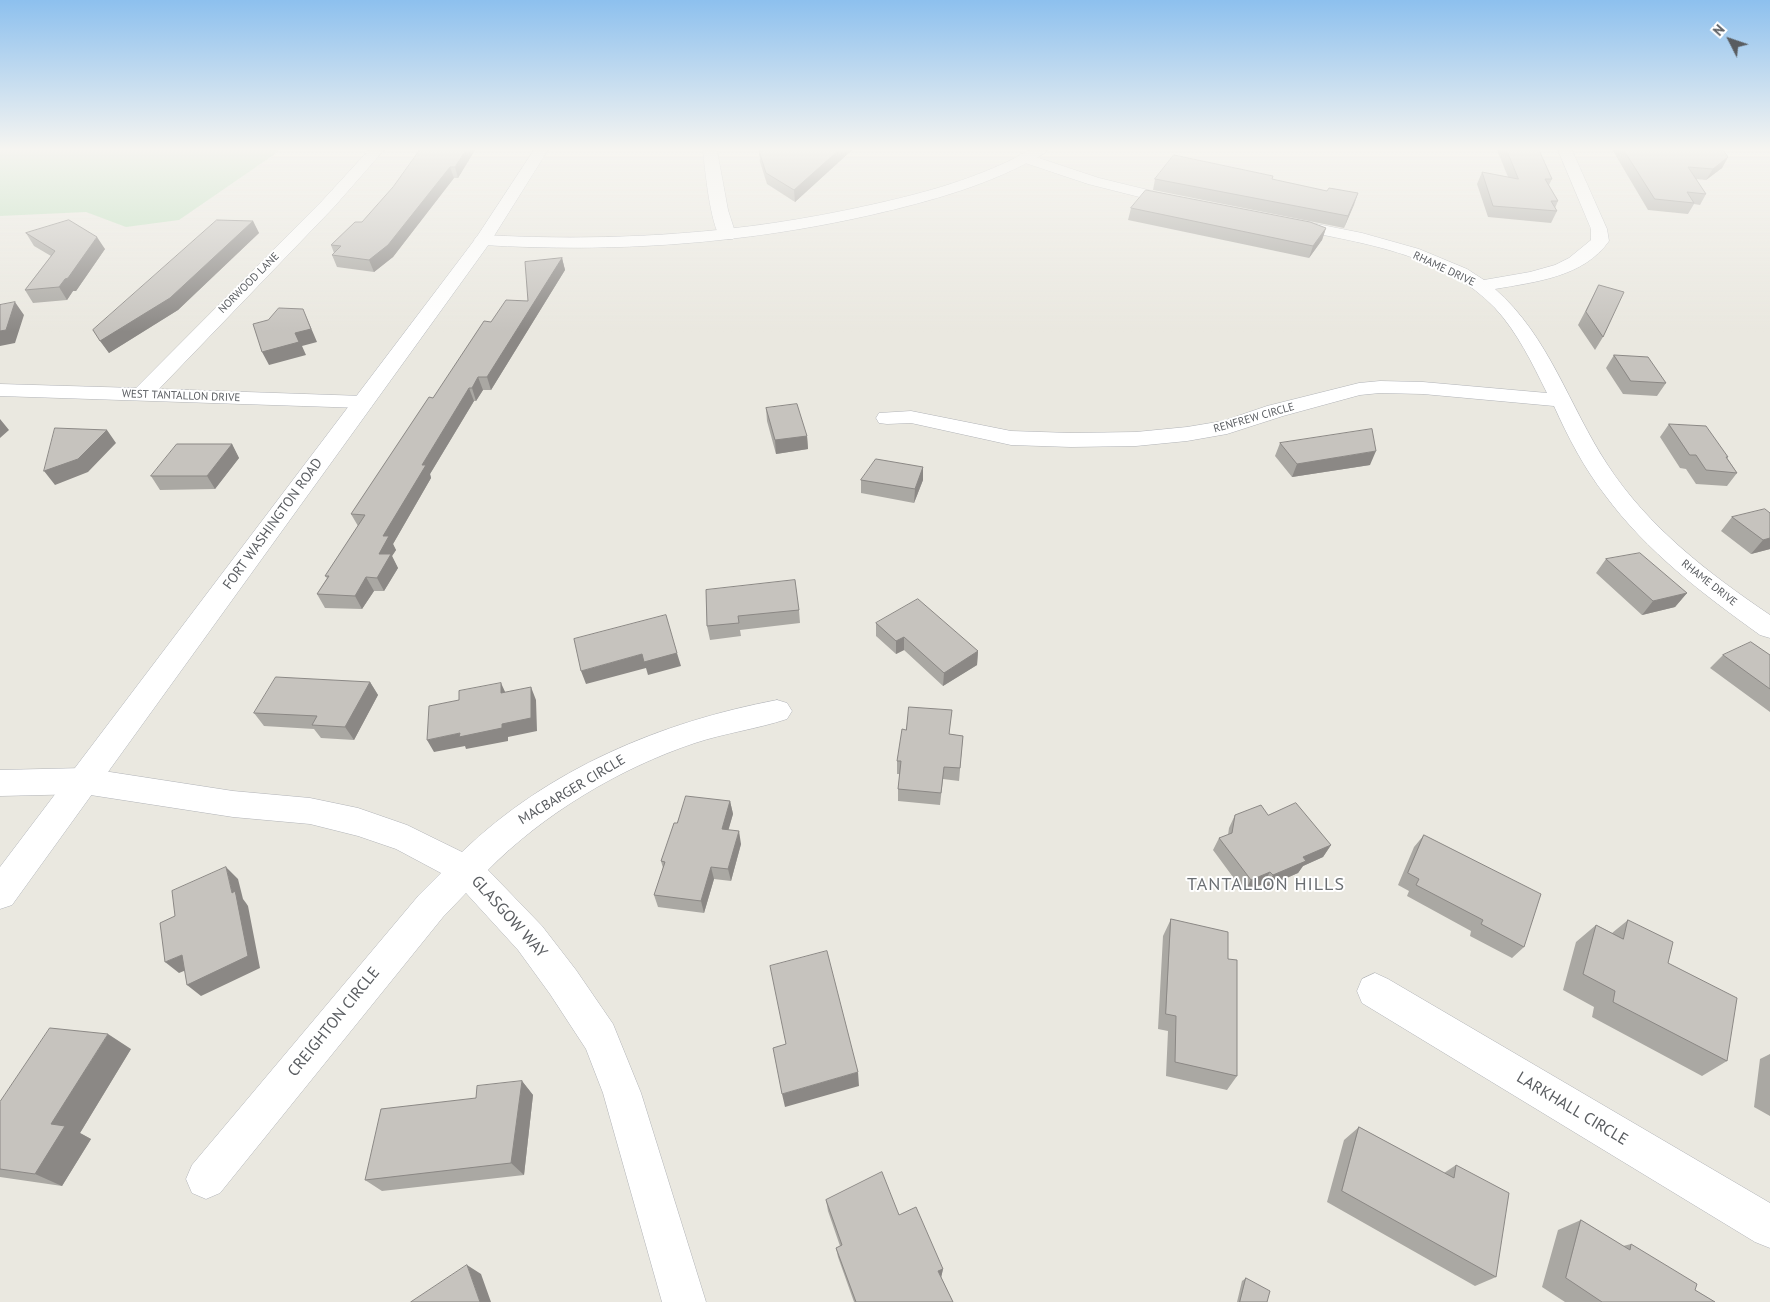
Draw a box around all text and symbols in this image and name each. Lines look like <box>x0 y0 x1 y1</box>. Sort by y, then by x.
north arrow <box>1705 15 1755 65</box>
text: N <box>1709 21 1728 40</box>
street label: RHAME DRIVE <box>1411 249 1477 289</box>
street label: NORWOOD LANE <box>216 250 282 316</box>
street label: WEST TANTALLON DRIVE <box>122 387 240 405</box>
street label: RENFREW CIRCLE <box>1212 400 1296 436</box>
street label: FORT WASHINGTON ROAD <box>220 455 326 593</box>
street label: RHAME DRIVE <box>1679 557 1739 609</box>
street label: MACBARGER CIRCLE <box>516 751 628 829</box>
street label: GLASGOW WAY <box>467 872 551 962</box>
district label: TANTALLON HILLS <box>1185 874 1347 896</box>
street label: CREIGHTON CIRCLE <box>284 963 384 1081</box>
street label: LARKHALL CIRCLE <box>1513 1068 1631 1150</box>

